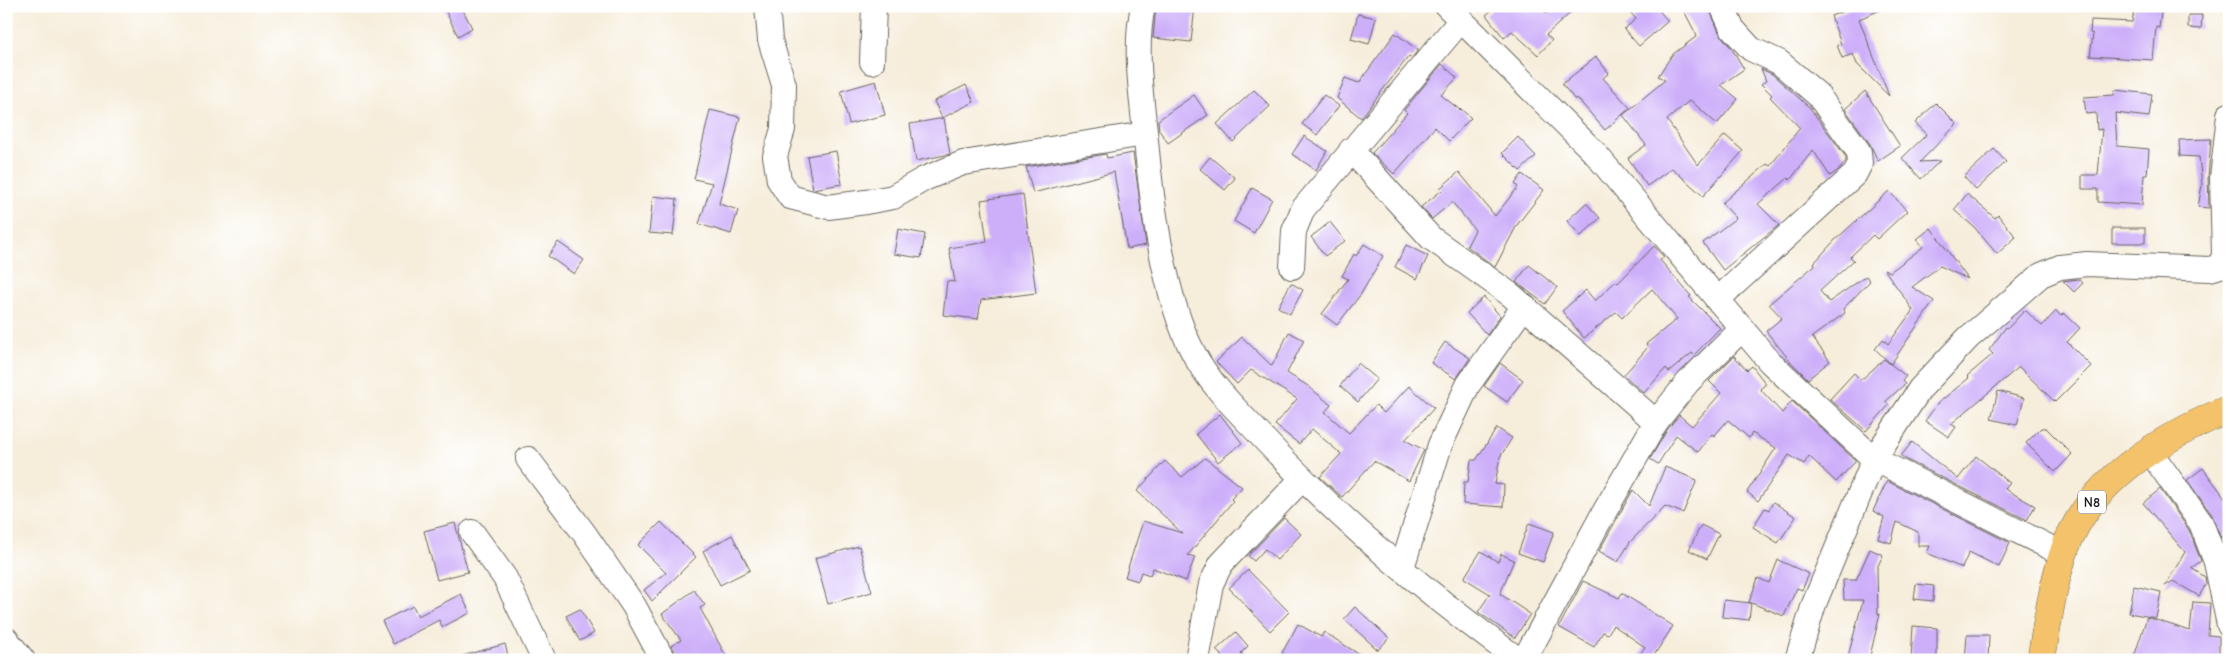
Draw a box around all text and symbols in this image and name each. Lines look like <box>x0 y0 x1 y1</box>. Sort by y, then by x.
road number: N8 <box>2078 491 2106 514</box>

